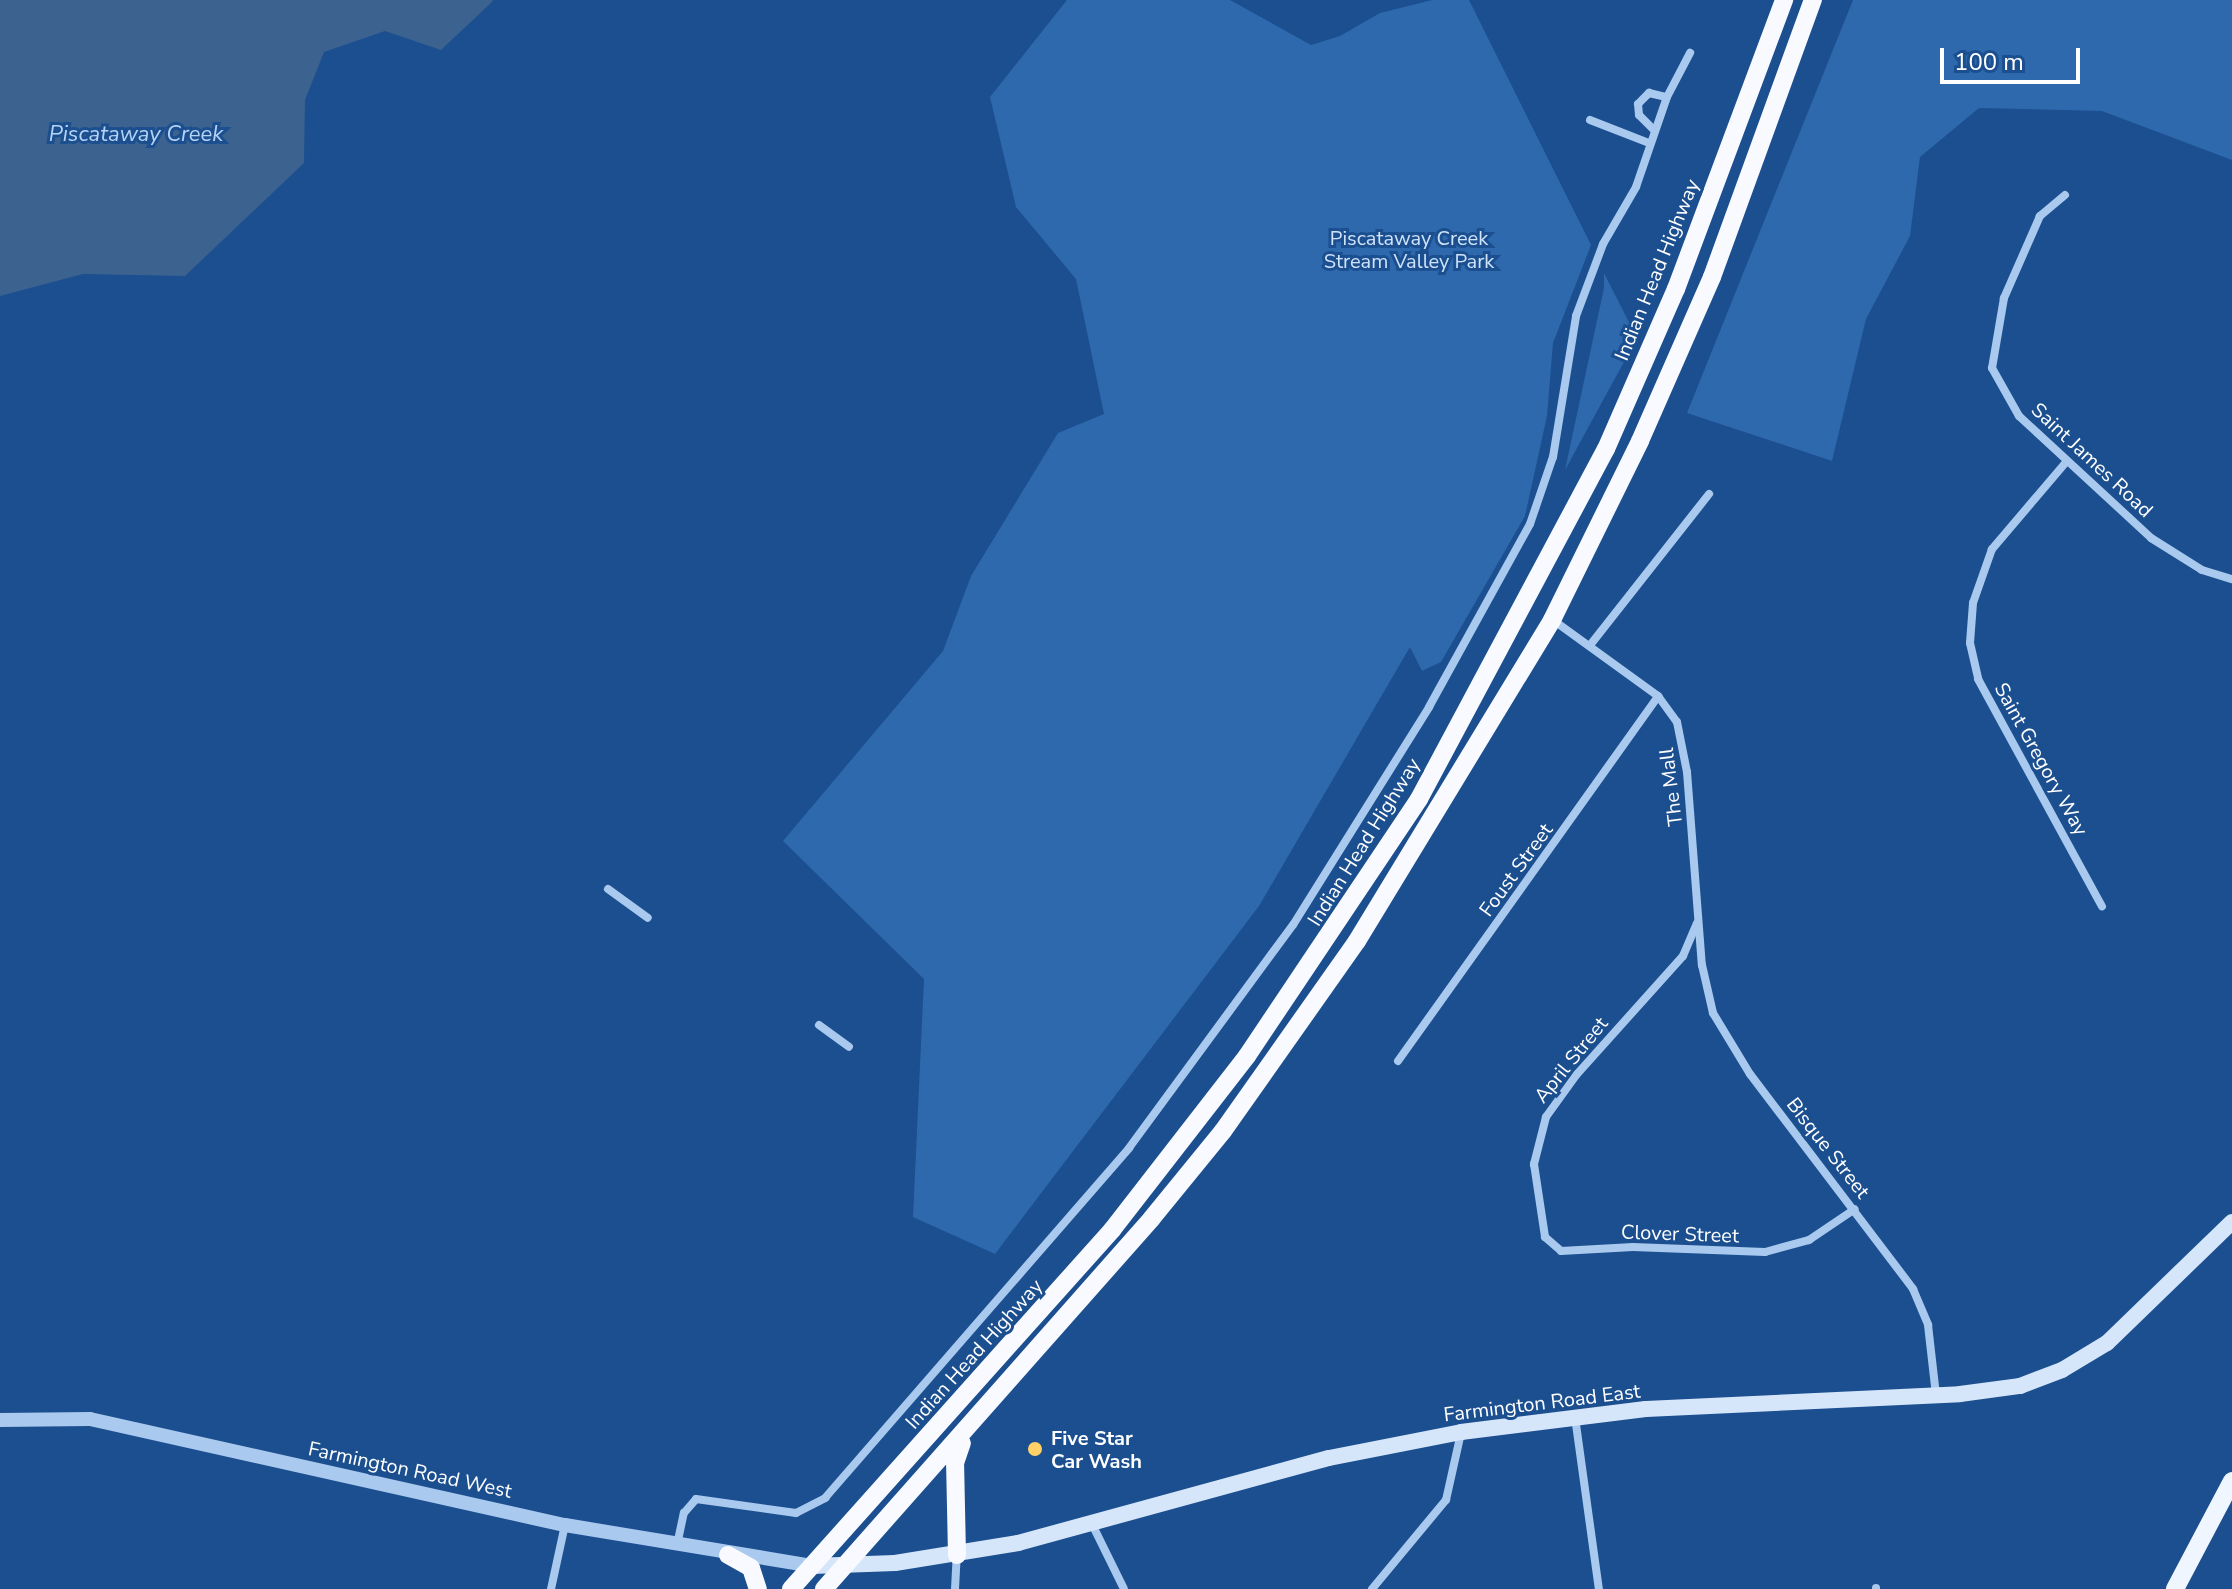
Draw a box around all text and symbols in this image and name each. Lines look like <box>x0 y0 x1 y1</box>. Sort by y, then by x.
scale bar <box>1944 32 2084 82</box>
text: 100 m <box>1954 46 2024 78</box>
water label: Piscataway Creek <box>49 122 223 148</box>
street label: Indian Head Highway <box>1610 176 1704 364</box>
park label: Piscataway Creek Stream Valley Park <box>1324 226 1494 273</box>
street label: Saint James Road <box>2026 398 2158 522</box>
street label: Saint Gregory Way <box>1989 678 2093 840</box>
street label: The Mall <box>1654 746 1688 828</box>
street label: Indian Head Highway <box>1303 754 1425 930</box>
street label: Foust Street <box>1474 819 1558 921</box>
street label: April Street <box>1529 1012 1613 1108</box>
street label: Bisque Street <box>1781 1093 1875 1203</box>
street label: Clover Street <box>1621 1220 1739 1248</box>
street label: Indian Head Highway <box>900 1274 1048 1434</box>
street label: Farmington Road East <box>1442 1379 1642 1427</box>
place label: Five Star Car Wash <box>1051 1426 1142 1473</box>
street label: Farmington Road West <box>306 1437 514 1503</box>
marker: Five Star Car Wash <box>1026 1440 1044 1458</box>

